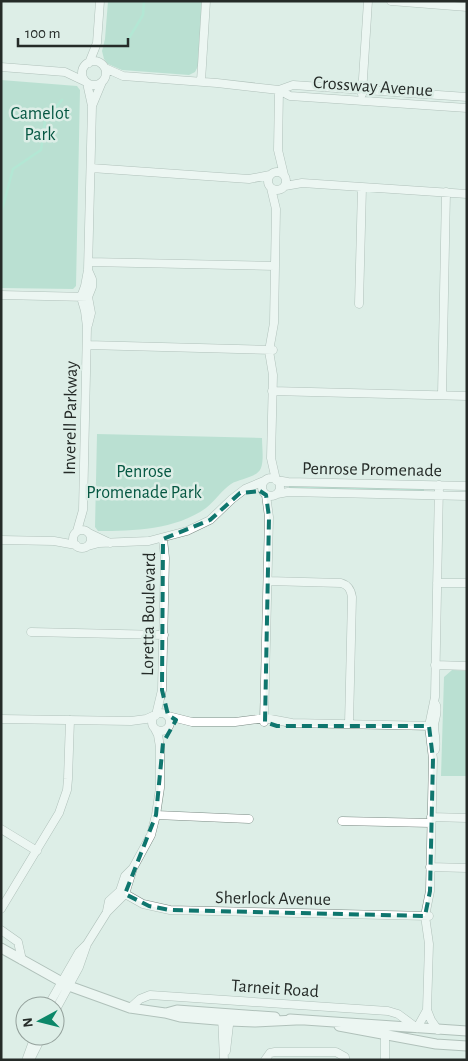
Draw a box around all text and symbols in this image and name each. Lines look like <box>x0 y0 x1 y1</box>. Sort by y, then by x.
scale bar <box>18 15 128 47</box>
text: 100 m <box>25 26 60 41</box>
street label: Crossway Avenue <box>312 74 433 100</box>
park label: Camelot Park <box>10 105 70 144</box>
street label: Inverell Parkway <box>61 361 81 475</box>
street label: Penrose Promenade <box>302 460 442 480</box>
park label: Penrose Promenade Park <box>86 463 203 502</box>
street label: Loretta Boulevard <box>139 552 159 676</box>
street label: Sherlock Avenue <box>215 889 331 909</box>
street label: Tarneit Road <box>230 977 319 1001</box>
north arrow <box>15 996 65 1046</box>
text: N <box>21 1017 36 1028</box>

